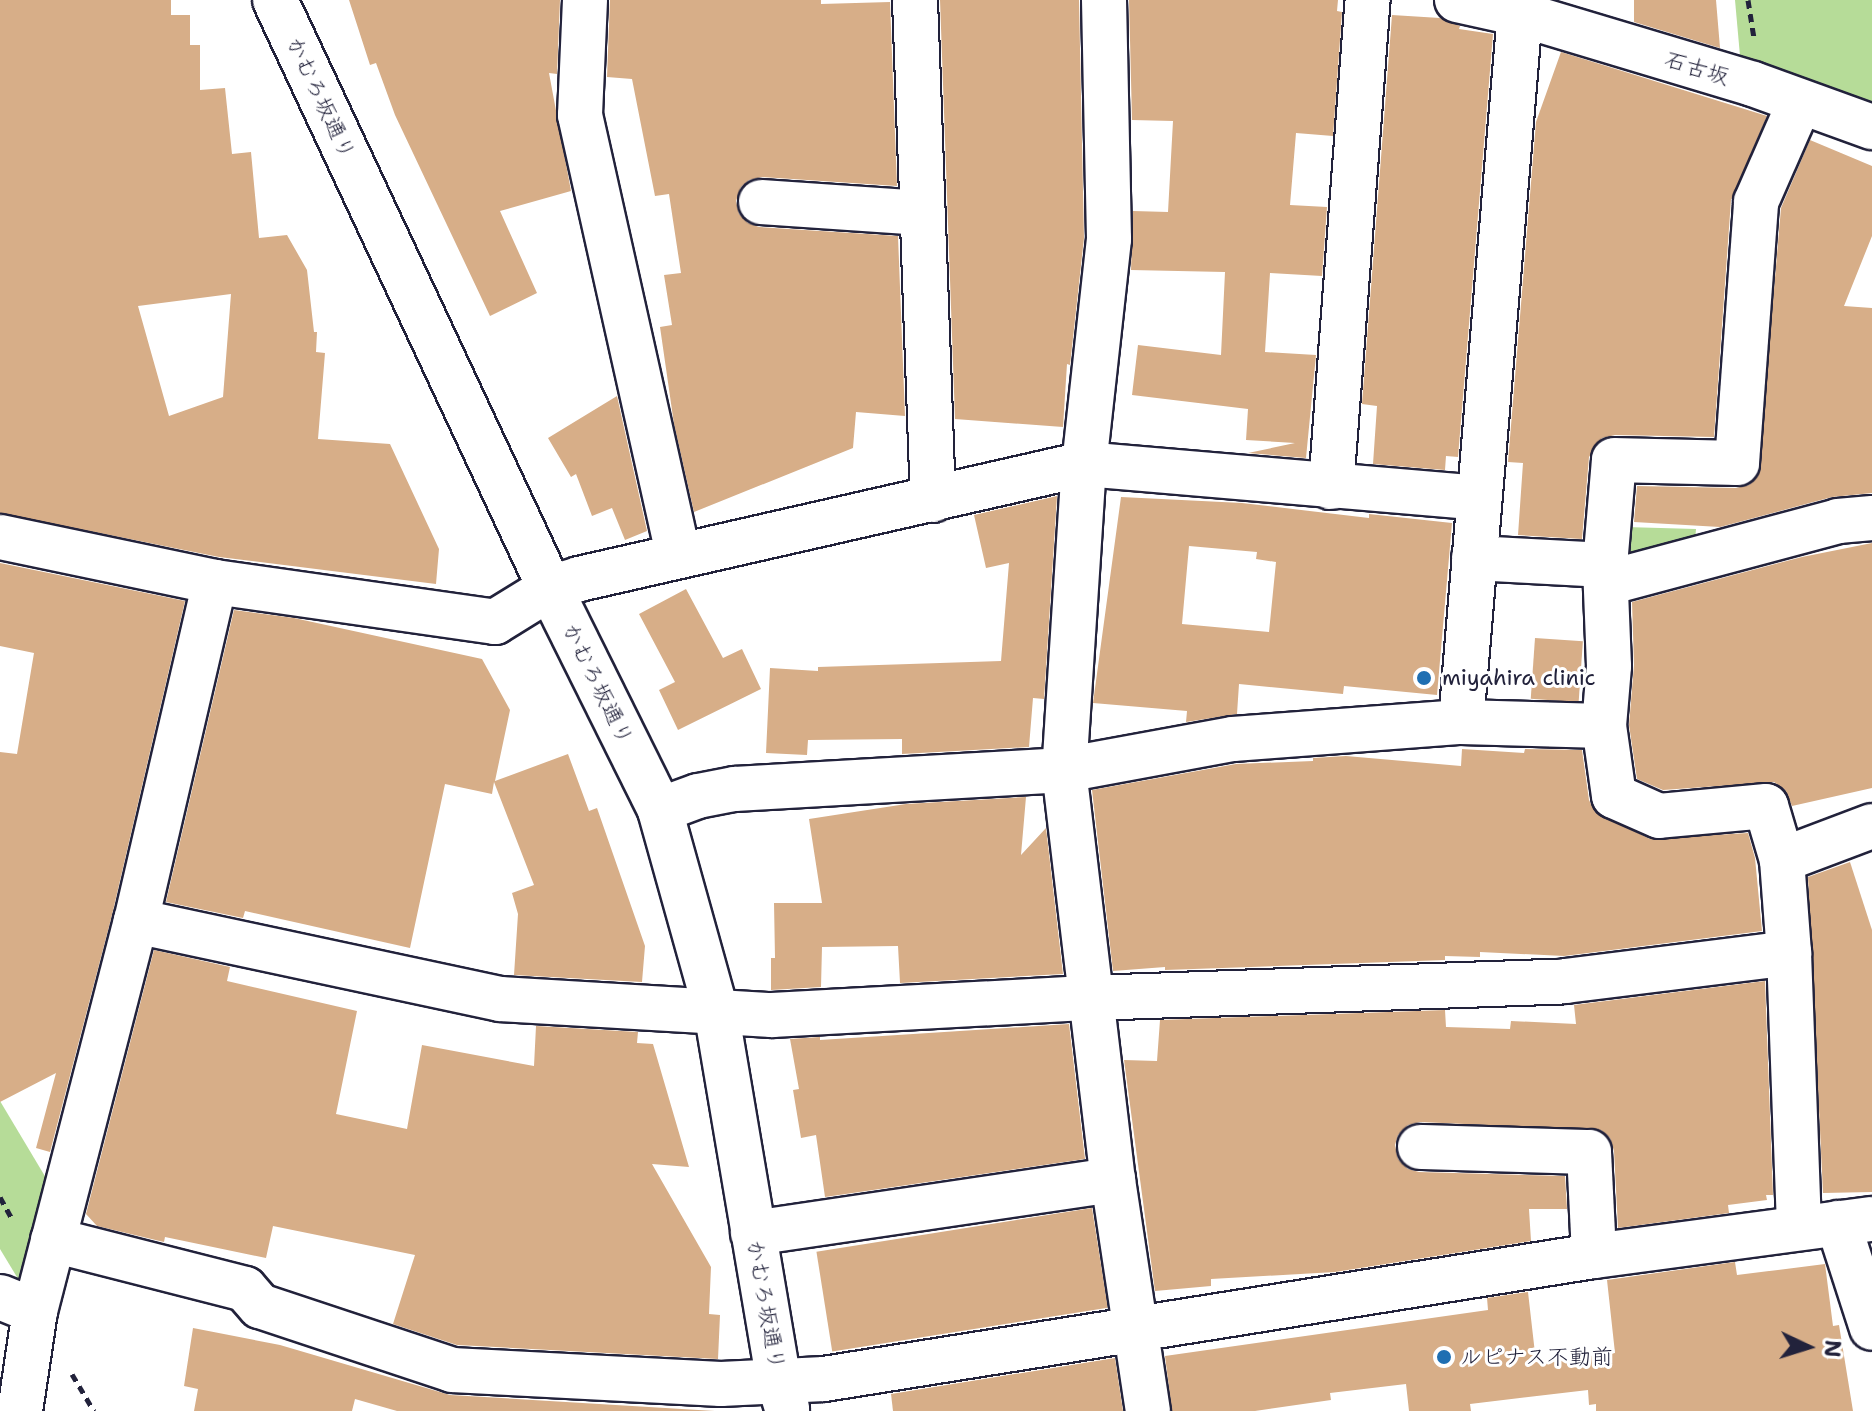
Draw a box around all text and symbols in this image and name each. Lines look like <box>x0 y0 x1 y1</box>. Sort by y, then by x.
street label: かむろ坂通り <box>281 33 361 163</box>
street label: 石古坂 <box>1662 46 1732 90</box>
street label: かむろ坂通り <box>557 619 639 749</box>
place label: miyahira clinic <box>1442 665 1596 691</box>
marker: miyahira clinic <box>1413 667 1435 689</box>
street label: かむろ坂通り <box>742 1238 790 1372</box>
north arrow <box>1768 1307 1848 1387</box>
text: N <box>1817 1339 1848 1358</box>
place label: ルピナス不動前 <box>1460 1344 1614 1370</box>
marker: ルピナス不動前 <box>1435 1348 1453 1366</box>

